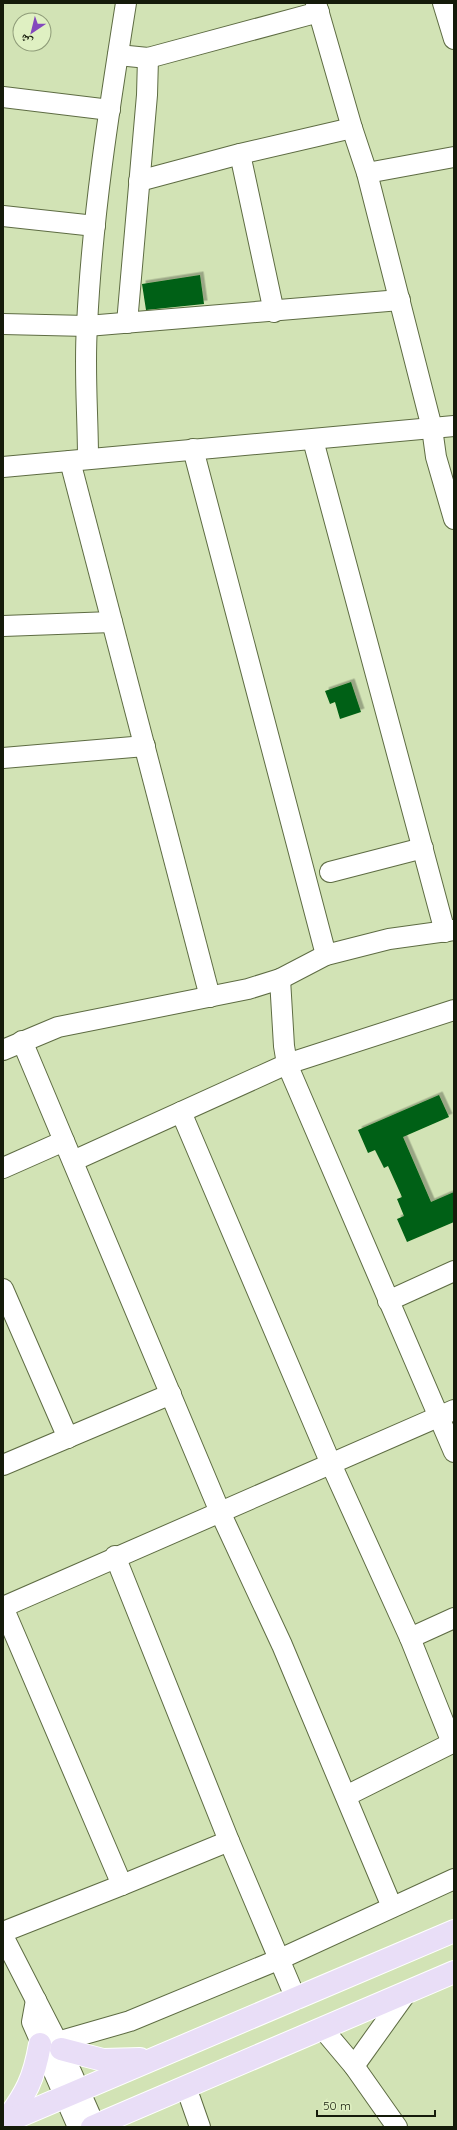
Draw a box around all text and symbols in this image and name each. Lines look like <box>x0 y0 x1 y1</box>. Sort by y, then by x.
north arrow <box>12 12 52 52</box>
text: ش <box>17 30 36 49</box>
scale bar <box>317 2092 435 2118</box>
text: 50 m <box>323 2098 351 2113</box>

